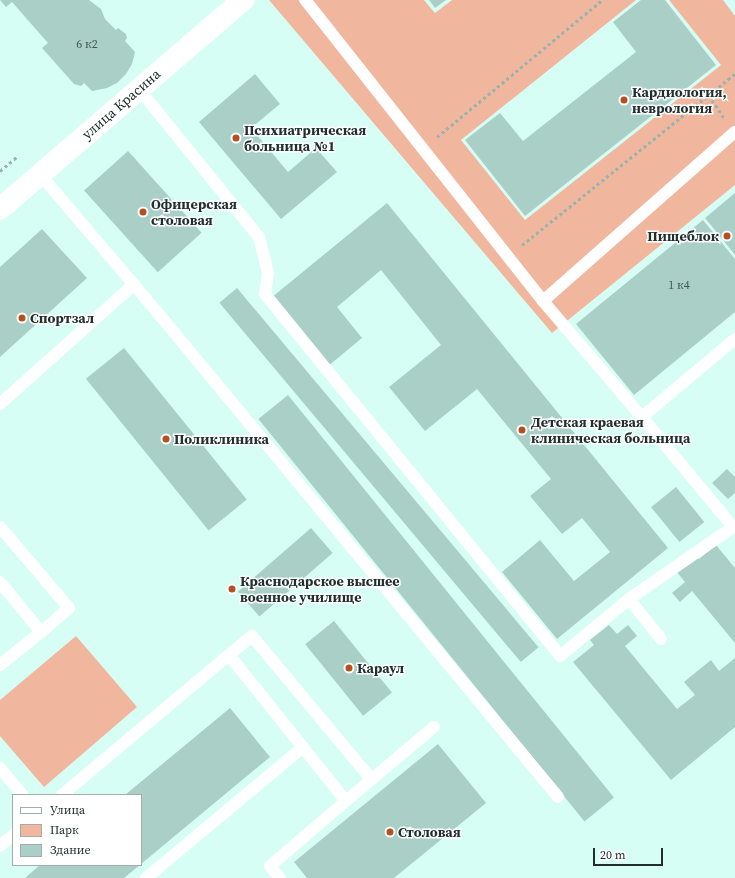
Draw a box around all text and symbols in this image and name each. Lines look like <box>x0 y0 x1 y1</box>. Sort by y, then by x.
house number: 6 к2 <box>76 38 98 52</box>
street label: улица Красина <box>78 65 164 143</box>
place label: Кардиология, неврология <box>632 84 727 116</box>
marker: Кардиология, неврология <box>619 95 629 105</box>
place label: Психиатрическая больница №1 <box>244 122 366 154</box>
marker: Психиатрическая больница №1 <box>231 133 241 143</box>
place label: Офицерская столовая <box>151 196 237 228</box>
marker: Офицерская столовая <box>138 207 148 217</box>
place label: Пищеблок <box>647 228 719 244</box>
marker: Пищеблок <box>722 231 732 241</box>
house number: 1 к4 <box>668 279 690 293</box>
place label: Спортзал <box>30 310 94 326</box>
marker: Спортзал <box>17 313 27 323</box>
place label: Детская краевая клиническая больница <box>531 414 691 446</box>
marker: Детская краевая клиническая больница <box>516 424 528 436</box>
place label: Поликлиника <box>174 431 269 447</box>
marker: Поликлиника <box>161 434 171 444</box>
place label: Краснодарское высшее военное училище <box>240 573 400 606</box>
marker: Краснодарское высшее военное училище <box>227 584 237 594</box>
place label: Караул <box>357 660 404 676</box>
marker: Караул <box>344 663 354 673</box>
legend <box>12 794 142 866</box>
text: Улица <box>50 802 85 818</box>
text: Парк <box>50 822 79 838</box>
place label: Столовая <box>398 824 461 840</box>
marker: Столовая <box>385 827 395 837</box>
scale bar <box>595 840 665 866</box>
text: Здание <box>50 842 91 858</box>
text: 20 m <box>600 847 626 863</box>

